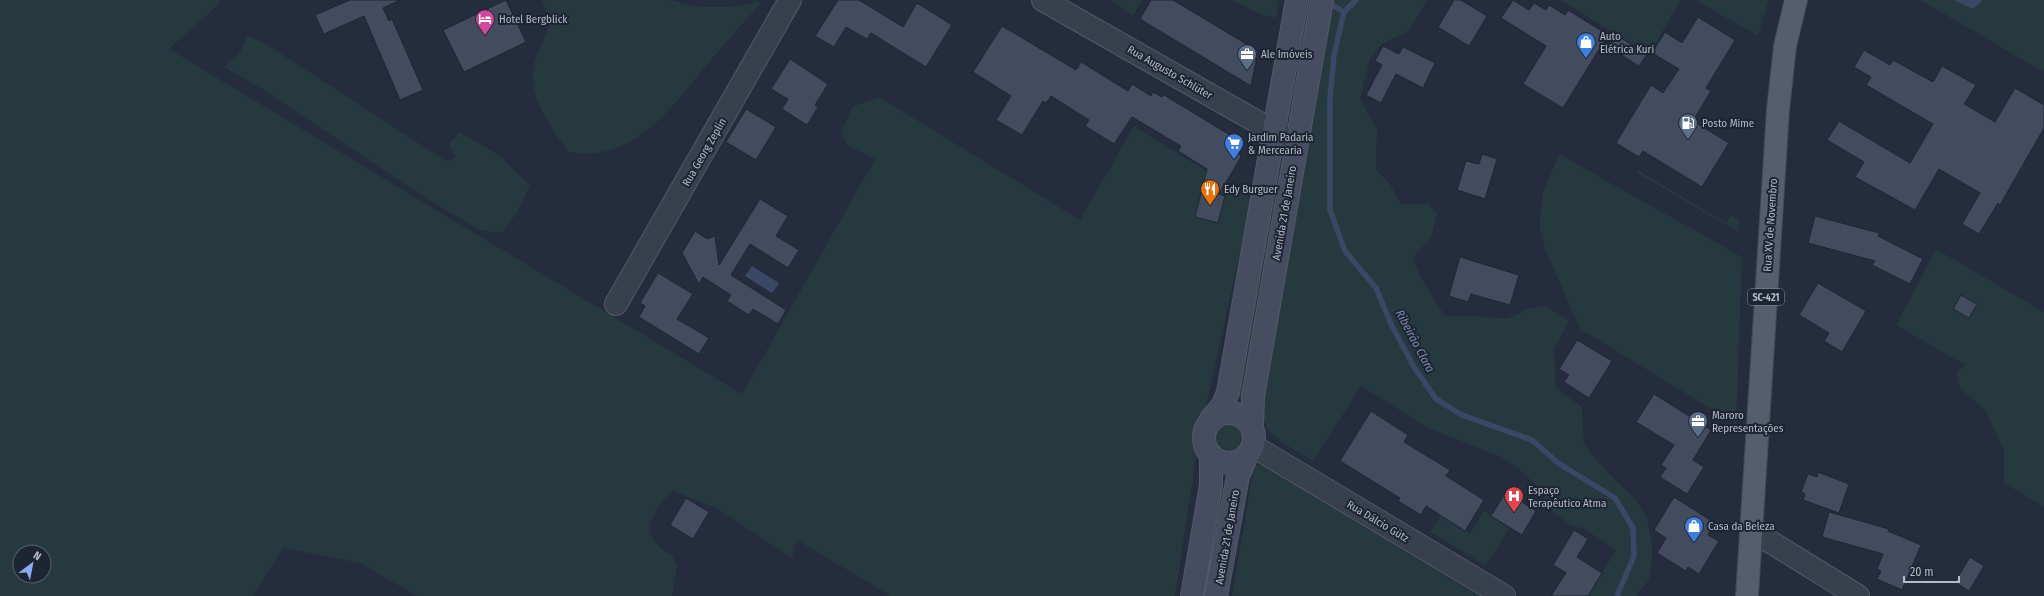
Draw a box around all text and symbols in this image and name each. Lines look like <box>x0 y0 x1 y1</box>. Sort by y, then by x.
hotel icon: Hotel Bergblick <box>474 8 496 36</box>
place label: Hotel Bergblick <box>499 13 568 26</box>
place label: Auto Elétrica Kuri <box>1600 30 1654 56</box>
shop icon: Auto Elétrica Kuri <box>1575 31 1597 59</box>
street label: Rua Augusto Schlüter <box>1125 43 1215 102</box>
office icon: Ale Imóveis <box>1236 43 1258 71</box>
place label: Ale Imóveis <box>1261 48 1313 61</box>
fuel station icon: Posto Mime <box>1677 112 1699 140</box>
street label: Rua Georg Zeplin <box>680 116 729 189</box>
place label: Posto Mime <box>1702 117 1754 130</box>
place label: Jardim Padaria & Mercearia <box>1248 131 1314 157</box>
supermarket icon: Jardim Padaria & Mercearia <box>1223 132 1245 160</box>
street label: Avenida 21 de Janeiro <box>1270 165 1299 261</box>
restaurant icon: Edy Burguer <box>1199 178 1221 206</box>
street label: Rua XV de Novembro <box>1761 178 1780 272</box>
place label: Edy Burguer <box>1224 183 1278 196</box>
road number: SC-421 <box>1748 289 1784 305</box>
water label: Ribeirão Clara <box>1393 307 1437 375</box>
place label: Maroro Representações <box>1712 409 1784 435</box>
office icon: Maroro Representações <box>1687 410 1709 438</box>
place label: Espaço Terapêutico Atma <box>1528 484 1606 510</box>
hospital icon: Espaço Terapêutico Atma <box>1503 485 1525 513</box>
street label: Avenida 21 de Janeiro <box>1213 489 1242 585</box>
street label: Rua Dálcio Gütz <box>1344 498 1412 545</box>
shop icon: Casa da Beleza <box>1683 515 1705 543</box>
place label: Casa da Beleza <box>1708 520 1775 533</box>
north arrow <box>12 544 52 584</box>
text: N <box>31 549 43 563</box>
scale bar <box>1904 558 1959 584</box>
text: 20 m <box>1910 565 1934 579</box>

